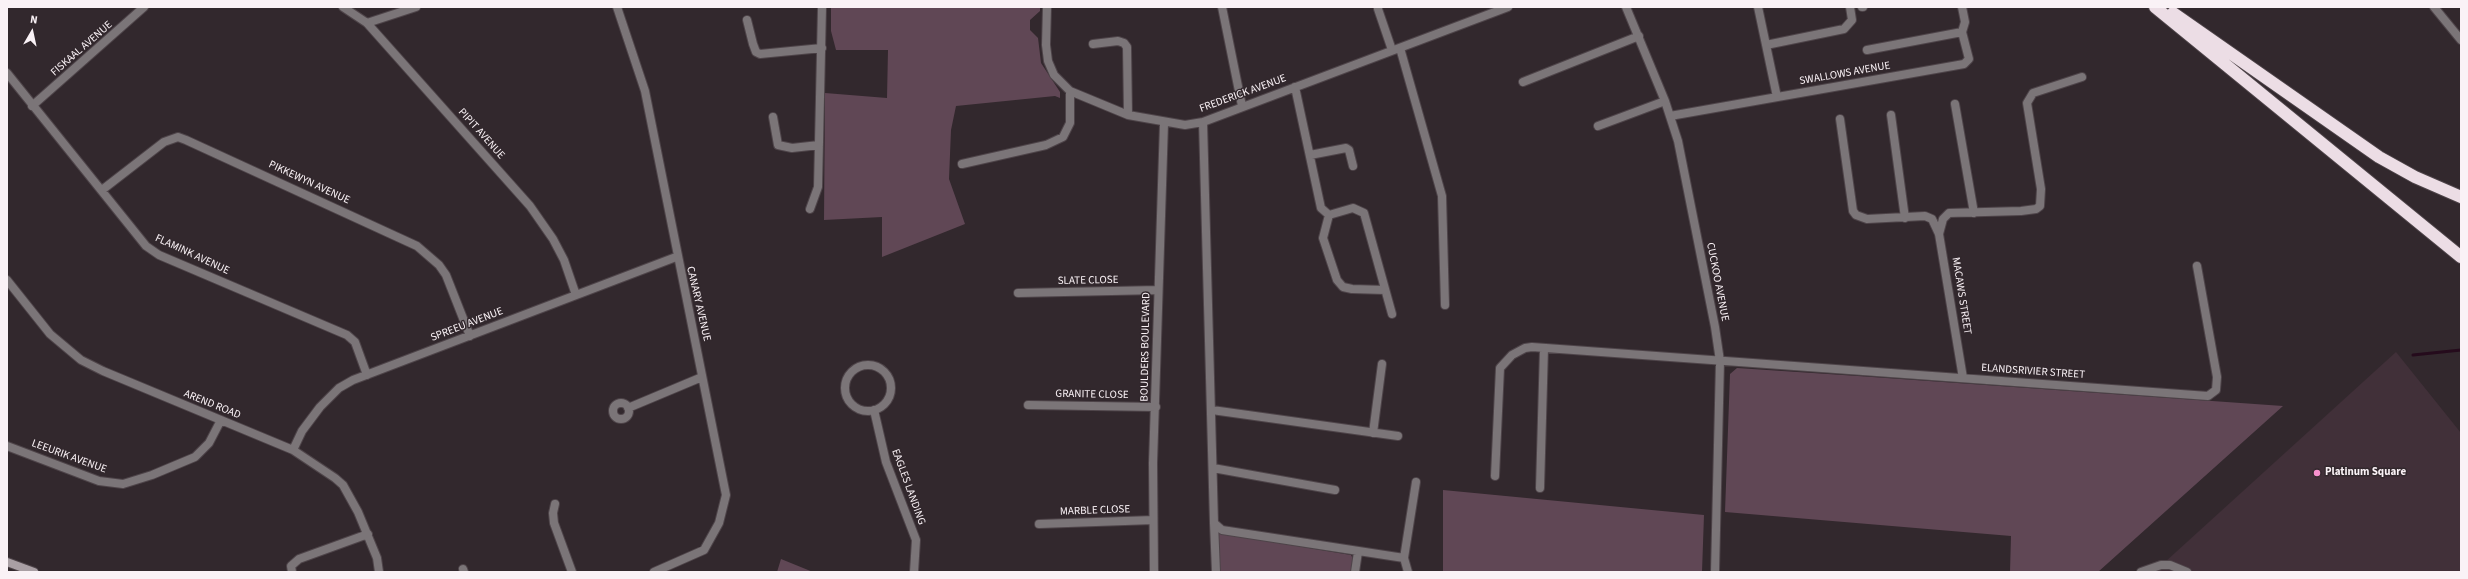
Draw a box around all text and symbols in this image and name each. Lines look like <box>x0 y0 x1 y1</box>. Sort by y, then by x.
north arrow <box>12 12 52 52</box>
text: N <box>29 12 39 28</box>
street label: FISKAAL AVENUE <box>49 19 115 79</box>
street label: SWALLOWS AVENUE <box>1799 60 1891 88</box>
street label: FREDERICK AVENUE <box>1198 72 1288 116</box>
street label: PIPIT AVENUE <box>455 106 507 162</box>
street label: PIKKEWYN AVENUE <box>266 158 352 208</box>
street label: FLAMINK AVENUE <box>153 232 231 278</box>
street label: CUCKOO AVENUE <box>1703 242 1731 322</box>
street label: MACAWS STREET <box>1948 256 1974 336</box>
street label: CANARY AVENUE <box>683 265 713 343</box>
street label: SLATE CLOSE <box>1057 274 1119 288</box>
street label: BOULDERS BOULEVARD <box>1138 292 1154 402</box>
street label: SPREEU AVENUE <box>429 305 505 345</box>
street label: ELANDSRIVIER STREET <box>1981 362 2085 382</box>
street label: AREND ROAD <box>182 388 242 422</box>
street label: GRANITE CLOSE <box>1055 388 1129 402</box>
street label: LEEURIK AVENUE <box>30 437 108 477</box>
street label: EAGLES LANDING <box>888 447 928 527</box>
place label: Platinum Square <box>2325 466 2406 480</box>
marker: Platinum Square <box>2312 468 2322 478</box>
street label: MARBLE CLOSE <box>1060 503 1130 519</box>

